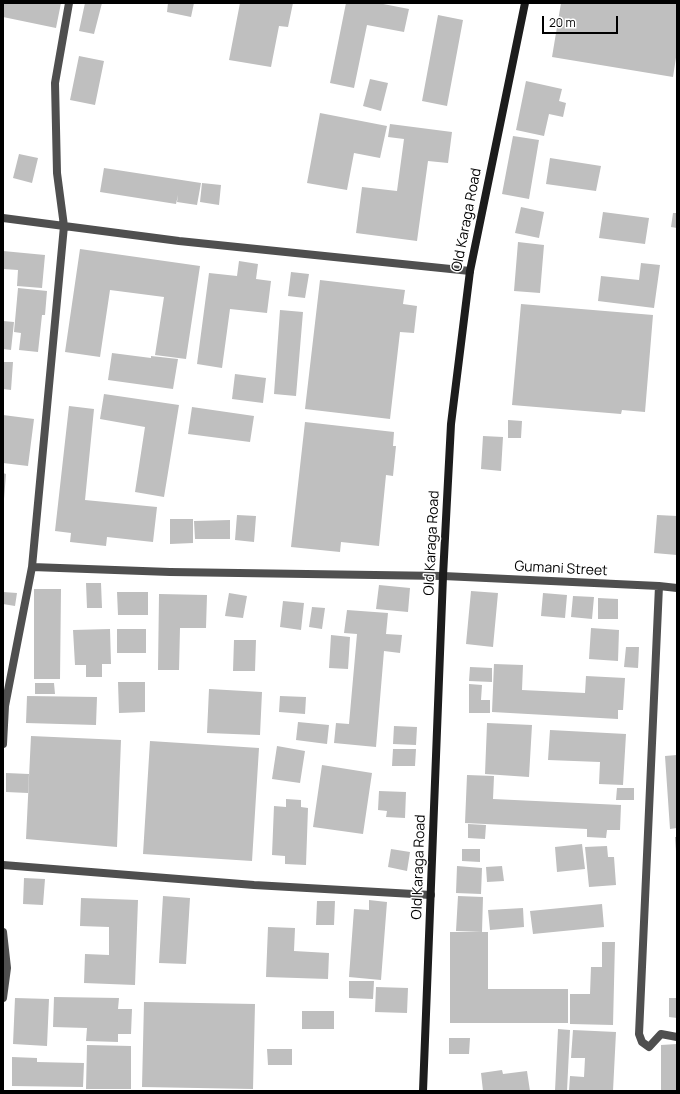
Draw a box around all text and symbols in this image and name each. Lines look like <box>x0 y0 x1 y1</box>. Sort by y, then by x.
scale bar <box>544 8 620 34</box>
text: 20 m <box>549 14 576 31</box>
street label: Old Karaga Road <box>449 167 485 273</box>
street label: Old Karaga Road <box>421 490 443 596</box>
street label: Gumani Street <box>514 558 608 580</box>
street label: Old Karaga Road <box>409 814 429 920</box>

